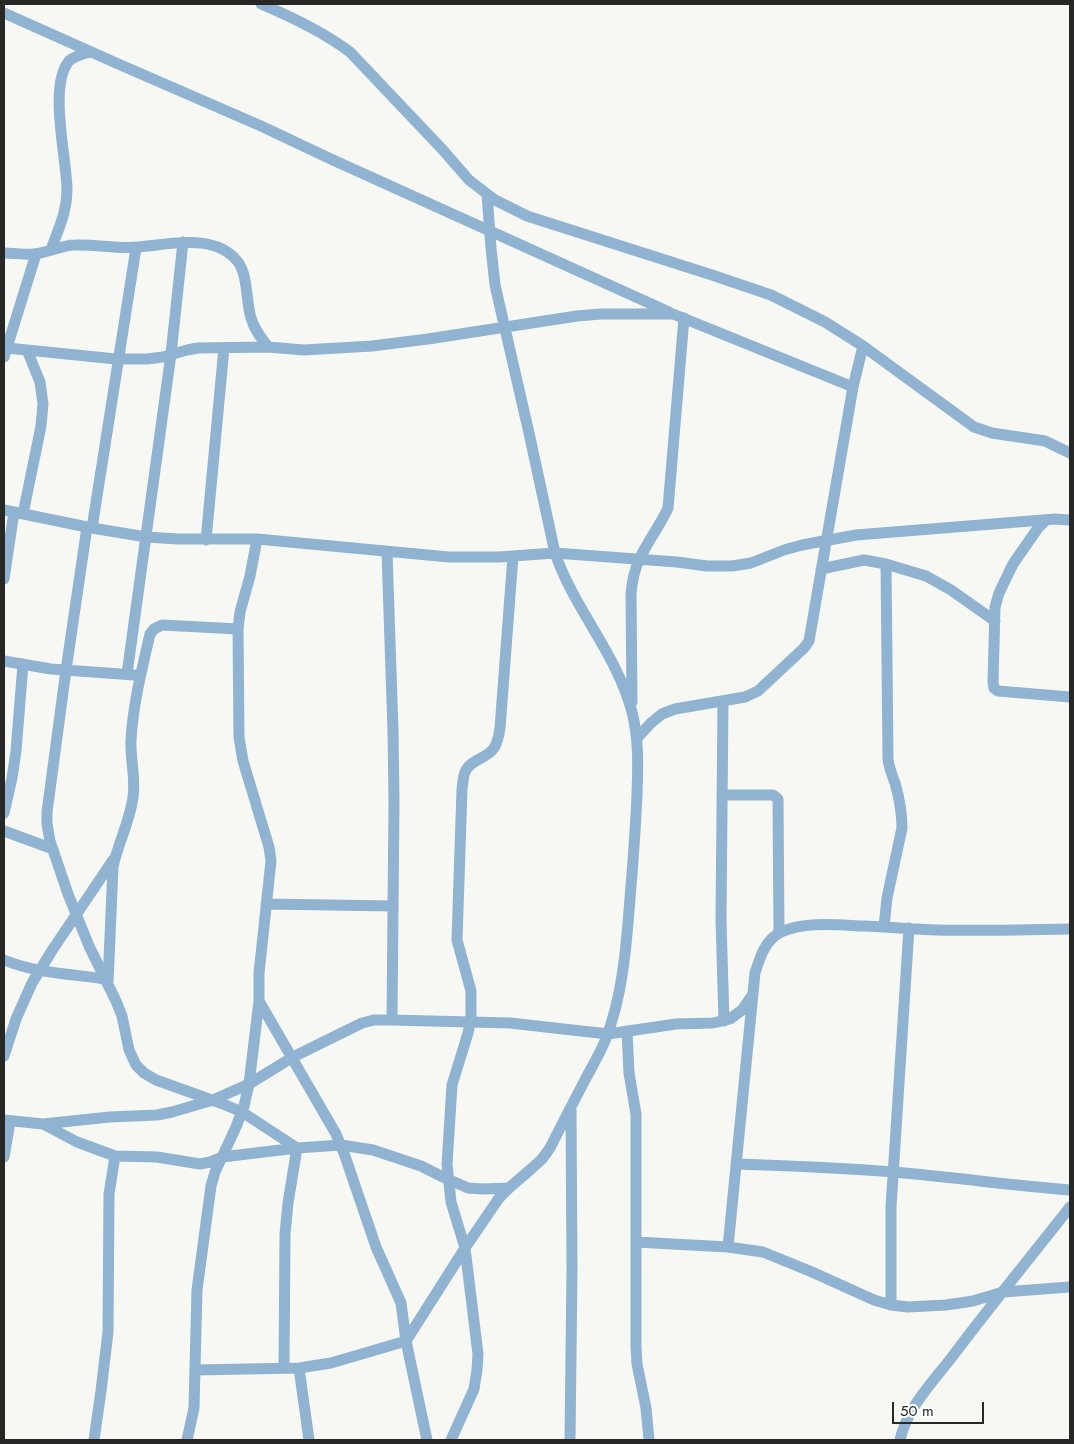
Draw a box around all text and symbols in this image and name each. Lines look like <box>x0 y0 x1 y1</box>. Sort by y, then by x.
scale bar <box>894 1392 986 1424</box>
text: 50 m <box>900 1400 934 1422</box>

